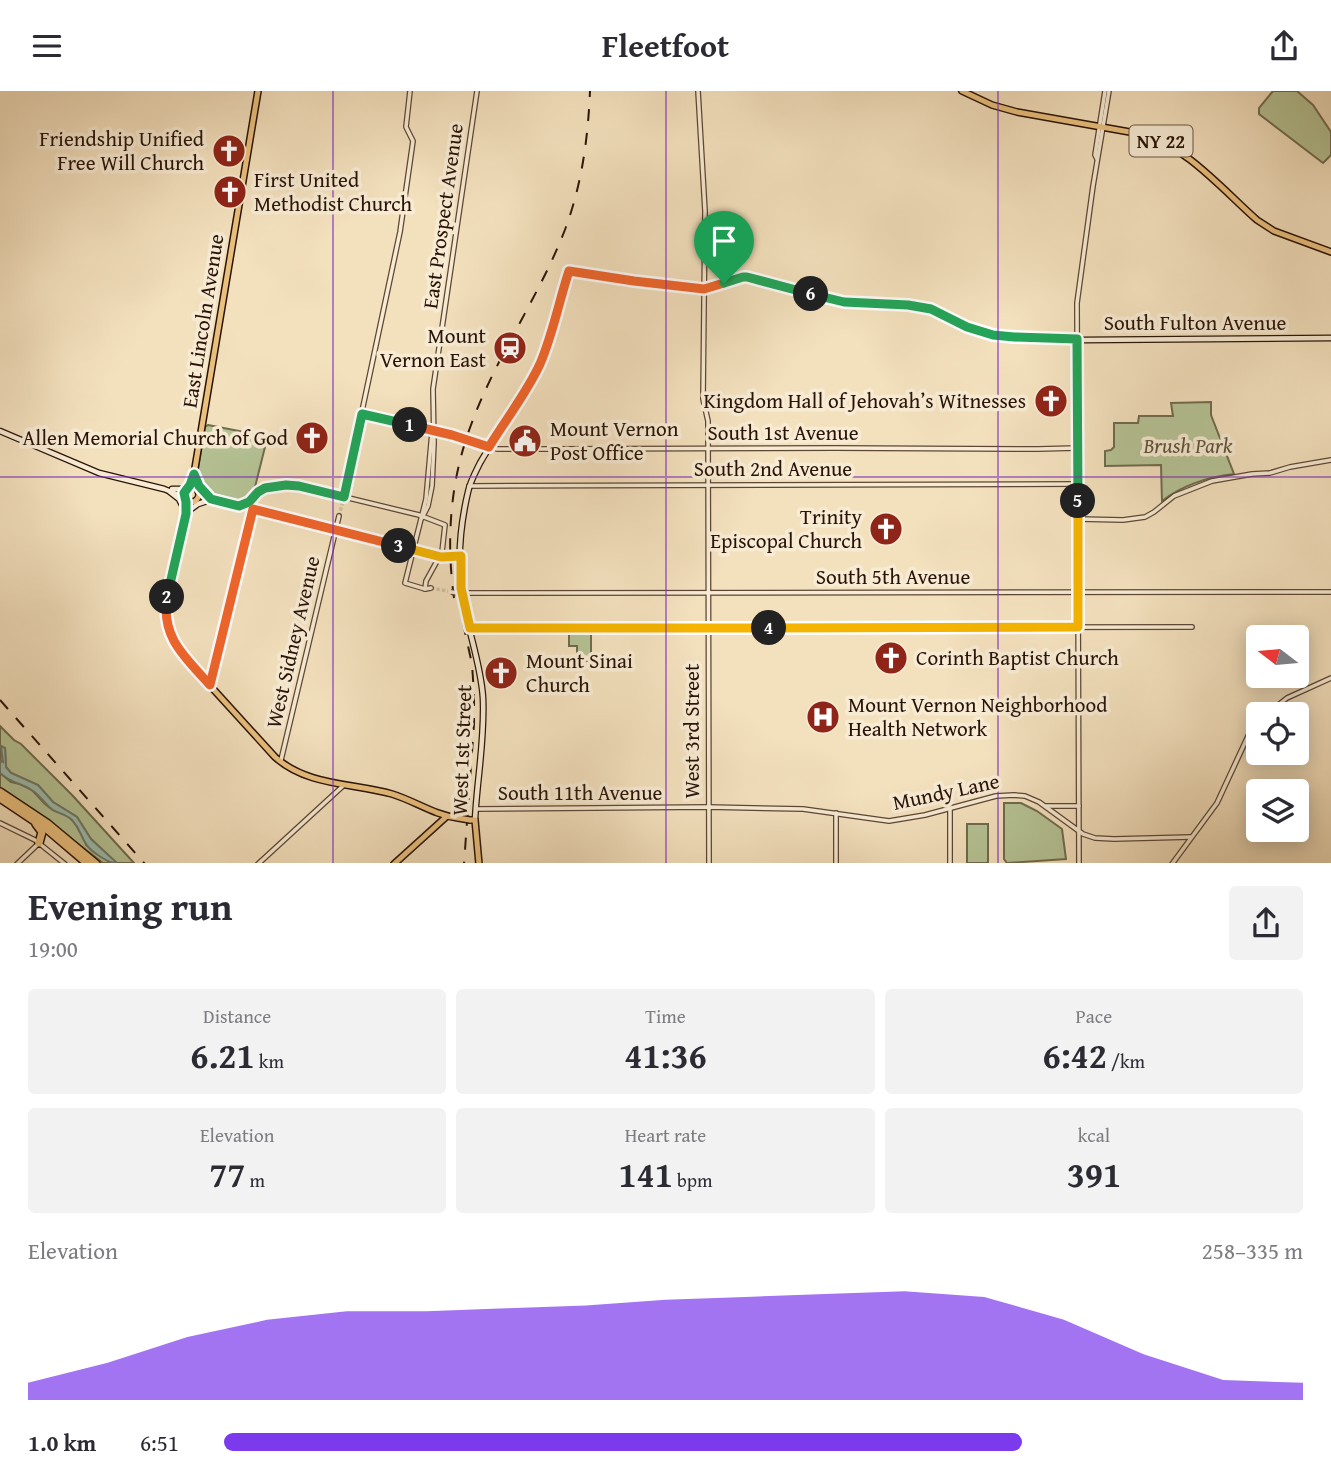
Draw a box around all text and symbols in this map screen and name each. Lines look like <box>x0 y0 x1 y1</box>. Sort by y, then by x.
text: Fleetfoot <box>602 22 729 69</box>
icon: menu <box>28 27 66 65</box>
icon: share <box>1265 27 1303 65</box>
street label: East Prospect Avenue <box>414 121 471 311</box>
place label: Friendship Unified Free Will Church <box>39 123 205 178</box>
road number: NY 22 <box>1130 125 1192 157</box>
church icon: Friendship Unified Free Will Church <box>210 132 248 170</box>
place label: First United Methodist Church <box>254 164 412 219</box>
church icon: First United Methodist Church <box>211 173 249 211</box>
pin <box>694 211 754 283</box>
icon: arrive <box>705 222 743 260</box>
street label: East Lincoln Avenue <box>173 232 232 410</box>
pin: 6 <box>794 277 828 311</box>
text: 6 <box>806 279 815 307</box>
street label: South Fulton Avenue <box>1104 307 1287 338</box>
place label: Mount Vernon East <box>380 320 487 375</box>
station icon: Mount Vernon East <box>491 329 529 367</box>
church icon: Kingdom Hall of Jehovah’s Witnesses <box>1032 382 1070 420</box>
place label: Kingdom Hall of Jehovah’s Witnesses <box>703 385 1026 416</box>
pin: 1 <box>392 407 428 443</box>
text: 1 <box>405 410 414 438</box>
place label: Mount Vernon Post Office <box>550 413 679 468</box>
street label: South 1st Avenue <box>707 417 859 448</box>
church icon: Allen Memorial Church of God <box>293 419 331 457</box>
place label: Allen Memorial Church of God <box>23 422 289 453</box>
public building icon: Mount Vernon Post Office <box>506 422 544 460</box>
park label: Brush Park <box>1143 430 1233 461</box>
street label: South 2nd Avenue <box>694 453 852 484</box>
pin: 5 <box>1060 483 1096 519</box>
text: 5 <box>1073 486 1082 514</box>
place label: Trinity Episcopal Church <box>710 501 863 556</box>
church icon: Trinity Episcopal Church <box>867 510 905 548</box>
pin: 3 <box>382 529 416 563</box>
text: 3 <box>394 531 403 559</box>
street label: West Sidney Avenue <box>258 553 327 731</box>
street label: South 5th Avenue <box>816 561 970 592</box>
pin: 2 <box>150 580 184 615</box>
text: 2 <box>162 582 171 610</box>
pin: 4 <box>752 611 786 645</box>
text: 4 <box>764 613 773 641</box>
north arrow <box>1246 625 1309 688</box>
map controls <box>1246 625 1309 842</box>
church icon: Corinth Baptist Church <box>872 639 910 677</box>
place label: Corinth Baptist Church <box>916 642 1119 673</box>
place label: Mount Sinai Church <box>526 645 633 700</box>
church icon: Mount Sinai Church <box>482 654 520 692</box>
street label: West 3rd Street <box>676 663 707 798</box>
street label: West 1st Street <box>444 683 479 816</box>
place label: Mount Vernon Neighborhood Health Network <box>848 689 1108 744</box>
hospital icon: Mount Vernon Neighborhood Health Network <box>804 698 842 736</box>
button: locate <box>1246 702 1309 765</box>
street label: Mundy Lane <box>890 765 1002 818</box>
street label: South 11th Avenue <box>498 777 663 808</box>
button: layers <box>1246 779 1309 842</box>
text: Evening run <box>28 878 232 934</box>
button: share <box>1229 886 1303 960</box>
text: 19:00 <box>28 932 78 965</box>
text: Distance <box>203 1002 271 1030</box>
text: Time <box>645 1002 686 1030</box>
text: Pace <box>1076 1002 1112 1030</box>
text: 6.21 <box>190 1030 255 1081</box>
text: 41:36 <box>624 1030 707 1081</box>
text: 6:42 <box>1043 1030 1107 1081</box>
text: km <box>255 1047 284 1075</box>
text: /km <box>1107 1047 1145 1075</box>
text: Elevation <box>200 1121 274 1149</box>
text: Heart rate <box>625 1121 706 1149</box>
text: kcal <box>1078 1121 1110 1149</box>
text: 77 <box>209 1149 245 1200</box>
text: 141 <box>618 1149 673 1200</box>
text: 391 <box>1067 1149 1121 1200</box>
text: m <box>245 1166 265 1194</box>
text: bpm <box>673 1166 713 1194</box>
text: Elevation <box>28 1234 118 1267</box>
text: 258–335 m <box>1202 1234 1303 1267</box>
text: 1.0 km <box>28 1426 96 1459</box>
text: 6:51 <box>140 1426 179 1459</box>

